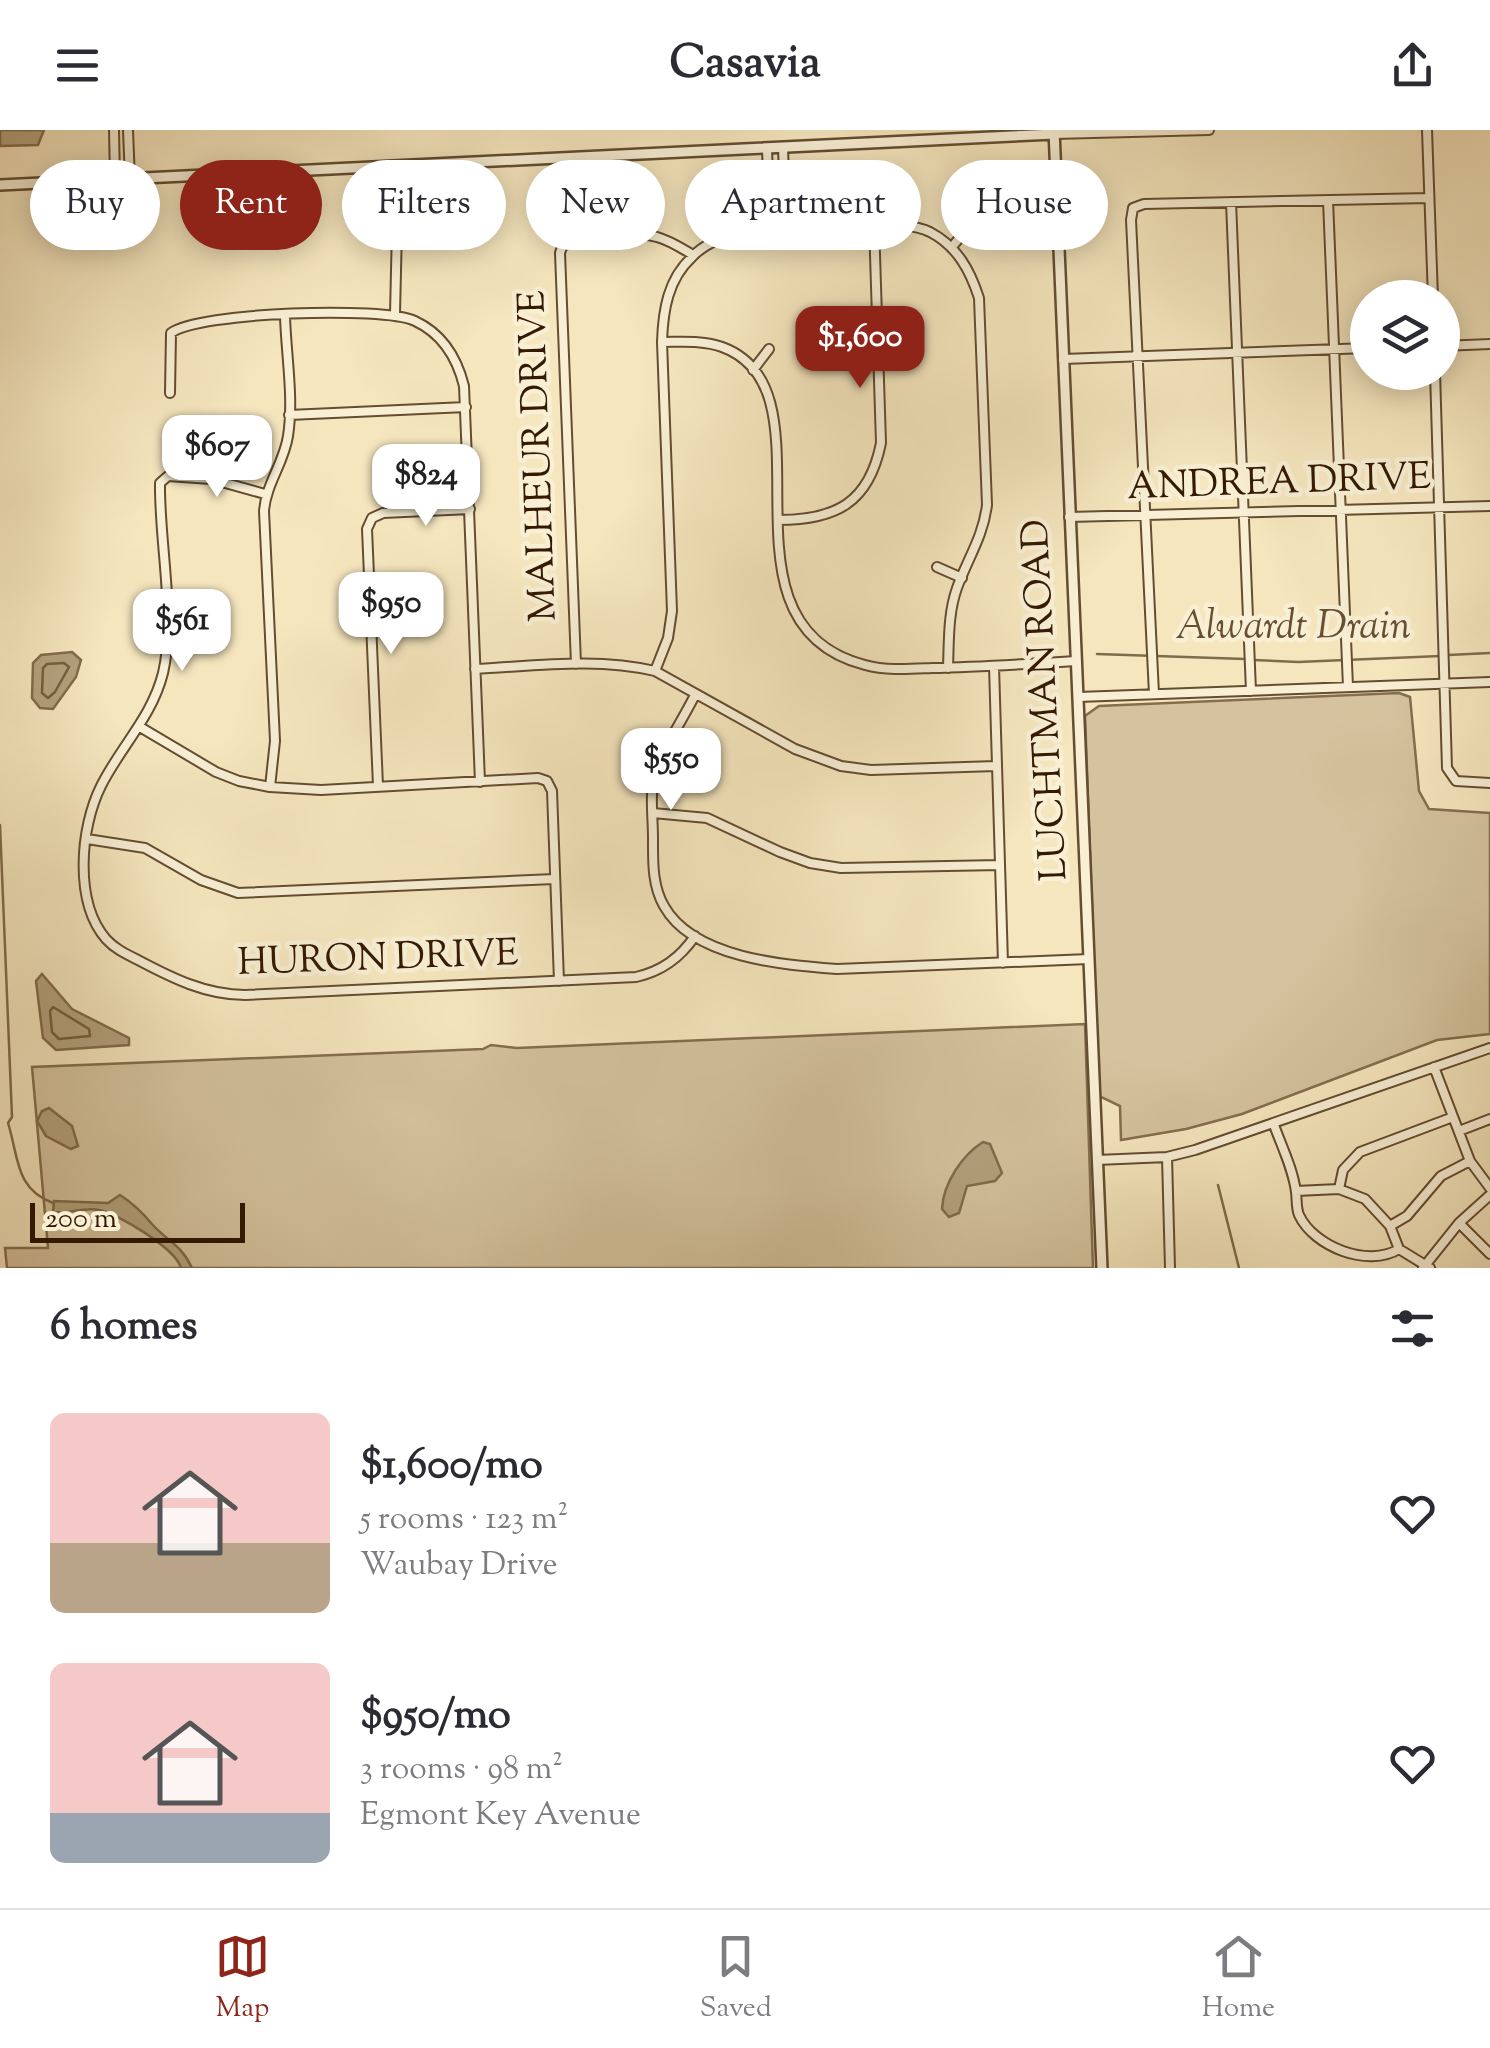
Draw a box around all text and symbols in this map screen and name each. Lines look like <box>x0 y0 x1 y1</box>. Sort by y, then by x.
text: Casavia <box>669 33 821 98</box>
icon: menu <box>50 38 105 93</box>
icon: share <box>1385 38 1440 93</box>
chip: Buy <box>30 160 160 250</box>
chip: Rent <box>180 160 322 250</box>
chip: Filters <box>342 160 506 250</box>
chip: New <box>526 160 665 250</box>
chip: Apartment <box>685 160 921 250</box>
chip: House <box>941 160 1108 250</box>
map controls <box>1350 280 1460 390</box>
button: layers <box>1350 280 1460 390</box>
street label: MALHEUR DRIVE <box>507 289 573 623</box>
pin: $1,600 <box>779 306 941 391</box>
text: $1,600 <box>817 315 903 361</box>
pin: $607 <box>158 415 276 500</box>
text: $607 <box>184 424 250 470</box>
pin: $824 <box>367 444 485 529</box>
street label: ANDREA DRIVE <box>1126 452 1432 516</box>
text: $824 <box>394 453 458 499</box>
street label: LUCHTMAN ROAD <box>1011 518 1083 882</box>
pin: $950 <box>332 572 450 657</box>
text: $950 <box>361 581 421 627</box>
pin: $561 <box>123 589 241 674</box>
text: $561 <box>155 598 209 644</box>
water label: Alwardt Drain <box>1175 600 1411 657</box>
pin: $550 <box>612 728 730 813</box>
text: $550 <box>643 737 699 783</box>
street label: HURON DRIVE <box>237 928 519 992</box>
scale bar <box>30 1198 245 1242</box>
text: 200 m <box>45 1200 117 1240</box>
text: 6 homes <box>50 1298 197 1358</box>
icon: filters <box>1385 1301 1440 1356</box>
text: $1,600/mo <box>360 1437 543 1497</box>
icon: home <box>130 1453 250 1573</box>
icon: heart <box>1385 1486 1440 1541</box>
text: 5 rooms · 123 m² <box>360 1497 568 1543</box>
text: Waubay Drive <box>360 1543 558 1589</box>
text: $950/mo <box>360 1687 511 1747</box>
icon: home <box>130 1703 250 1823</box>
icon: heart <box>1385 1736 1440 1791</box>
text: 3 rooms · 98 m² <box>360 1747 563 1793</box>
text: Egmont Key Avenue <box>360 1793 641 1839</box>
tab: Map <box>215 1929 270 2029</box>
tab: Saved <box>700 1929 772 2029</box>
tab: Home <box>1202 1929 1275 2029</box>

